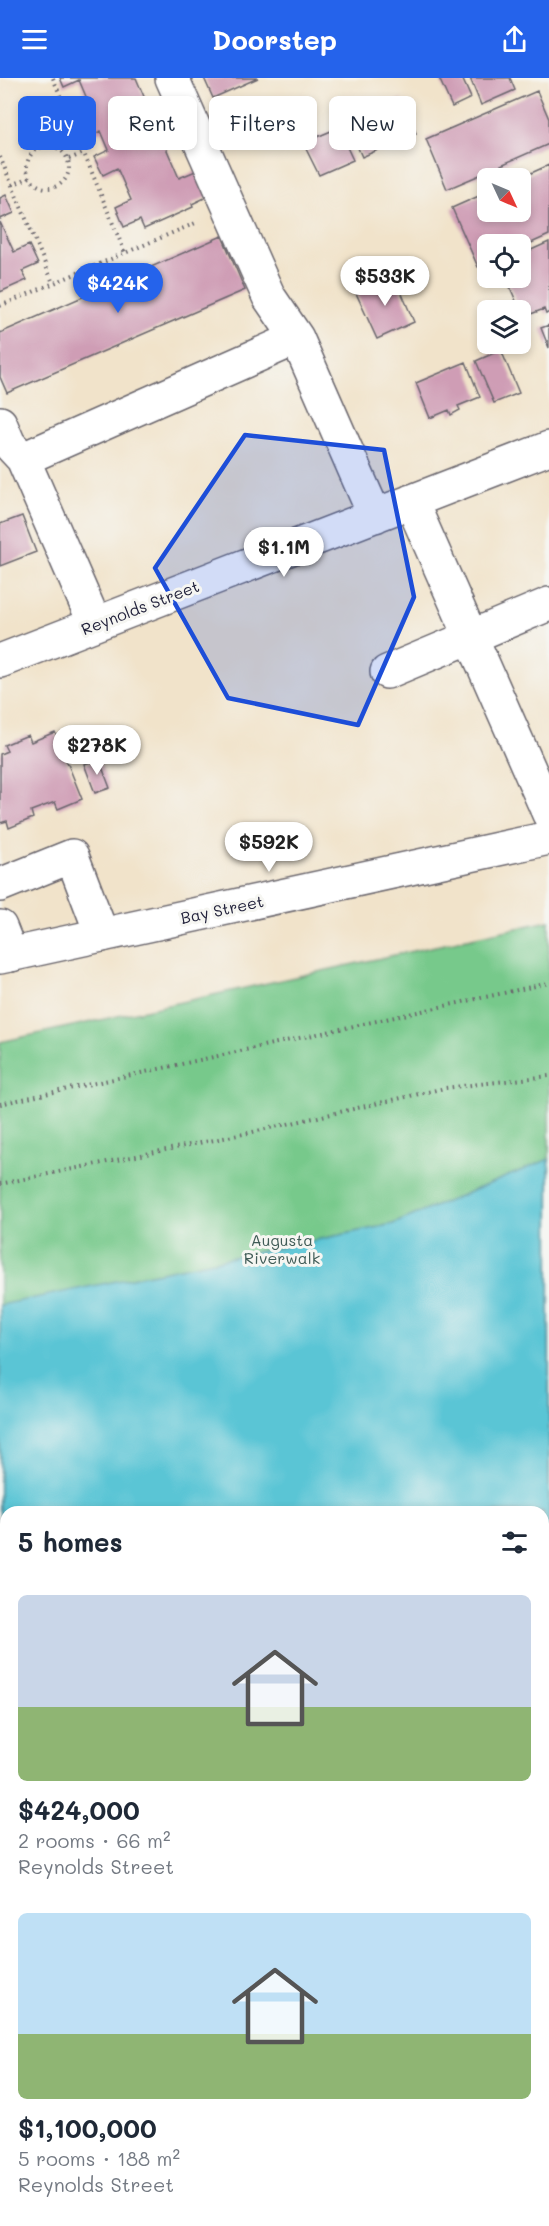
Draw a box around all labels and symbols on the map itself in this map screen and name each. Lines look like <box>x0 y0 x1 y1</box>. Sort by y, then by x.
north arrow <box>477 168 531 222</box>
pin: $533K <box>343 256 427 307</box>
pin: $424K <box>76 263 160 314</box>
pin: $1.1M <box>242 527 326 578</box>
street label: Reynolds Street <box>78 575 202 639</box>
pin: $278K <box>55 725 139 776</box>
pin: $592K <box>227 822 311 873</box>
street label: Bay Street <box>179 890 265 928</box>
park label: Augusta Riverwalk <box>244 1229 320 1268</box>

